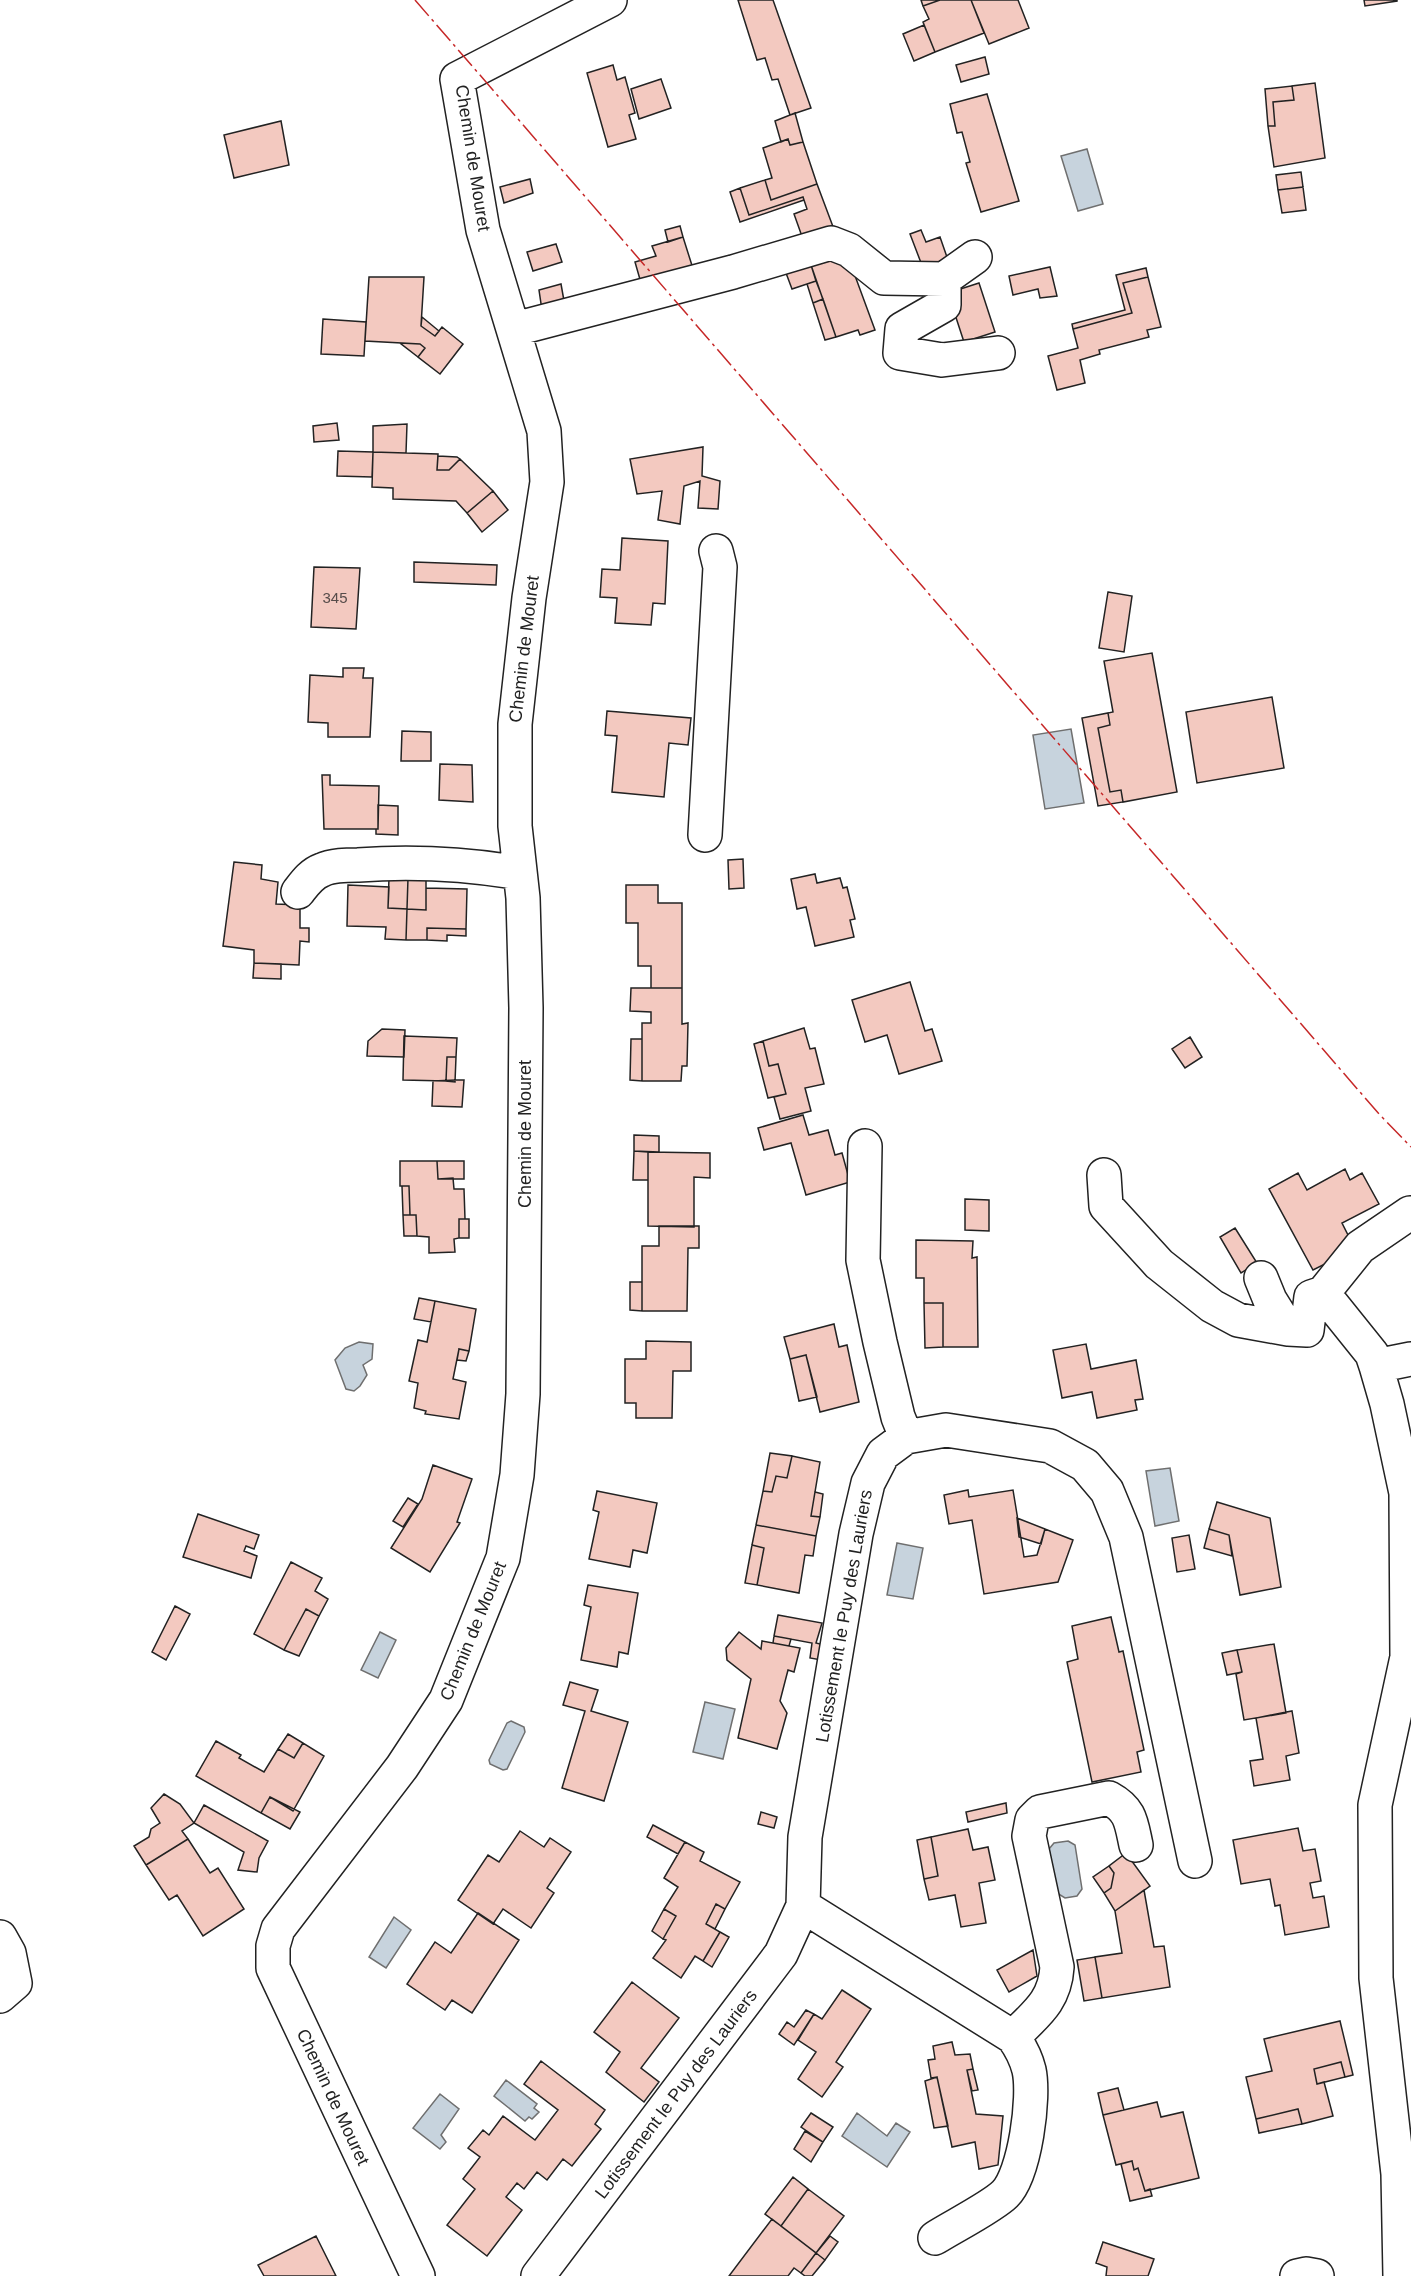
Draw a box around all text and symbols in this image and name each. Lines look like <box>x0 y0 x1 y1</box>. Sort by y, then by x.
street label: Chemin de Mouret <box>452 83 494 233</box>
street label: Chemin de Mouret <box>505 574 543 724</box>
house number: 345 <box>322 589 348 606</box>
street label: Chemin de Mouret <box>515 1060 535 1208</box>
street label: Lotissement le Puy des Lauriers <box>812 1488 876 1744</box>
street label: Chemin de Mouret <box>436 1559 510 1703</box>
street label: Lotissement le Puy des Lauriers <box>591 1986 761 2202</box>
street label: Chemin de Mouret <box>293 2026 373 2168</box>

